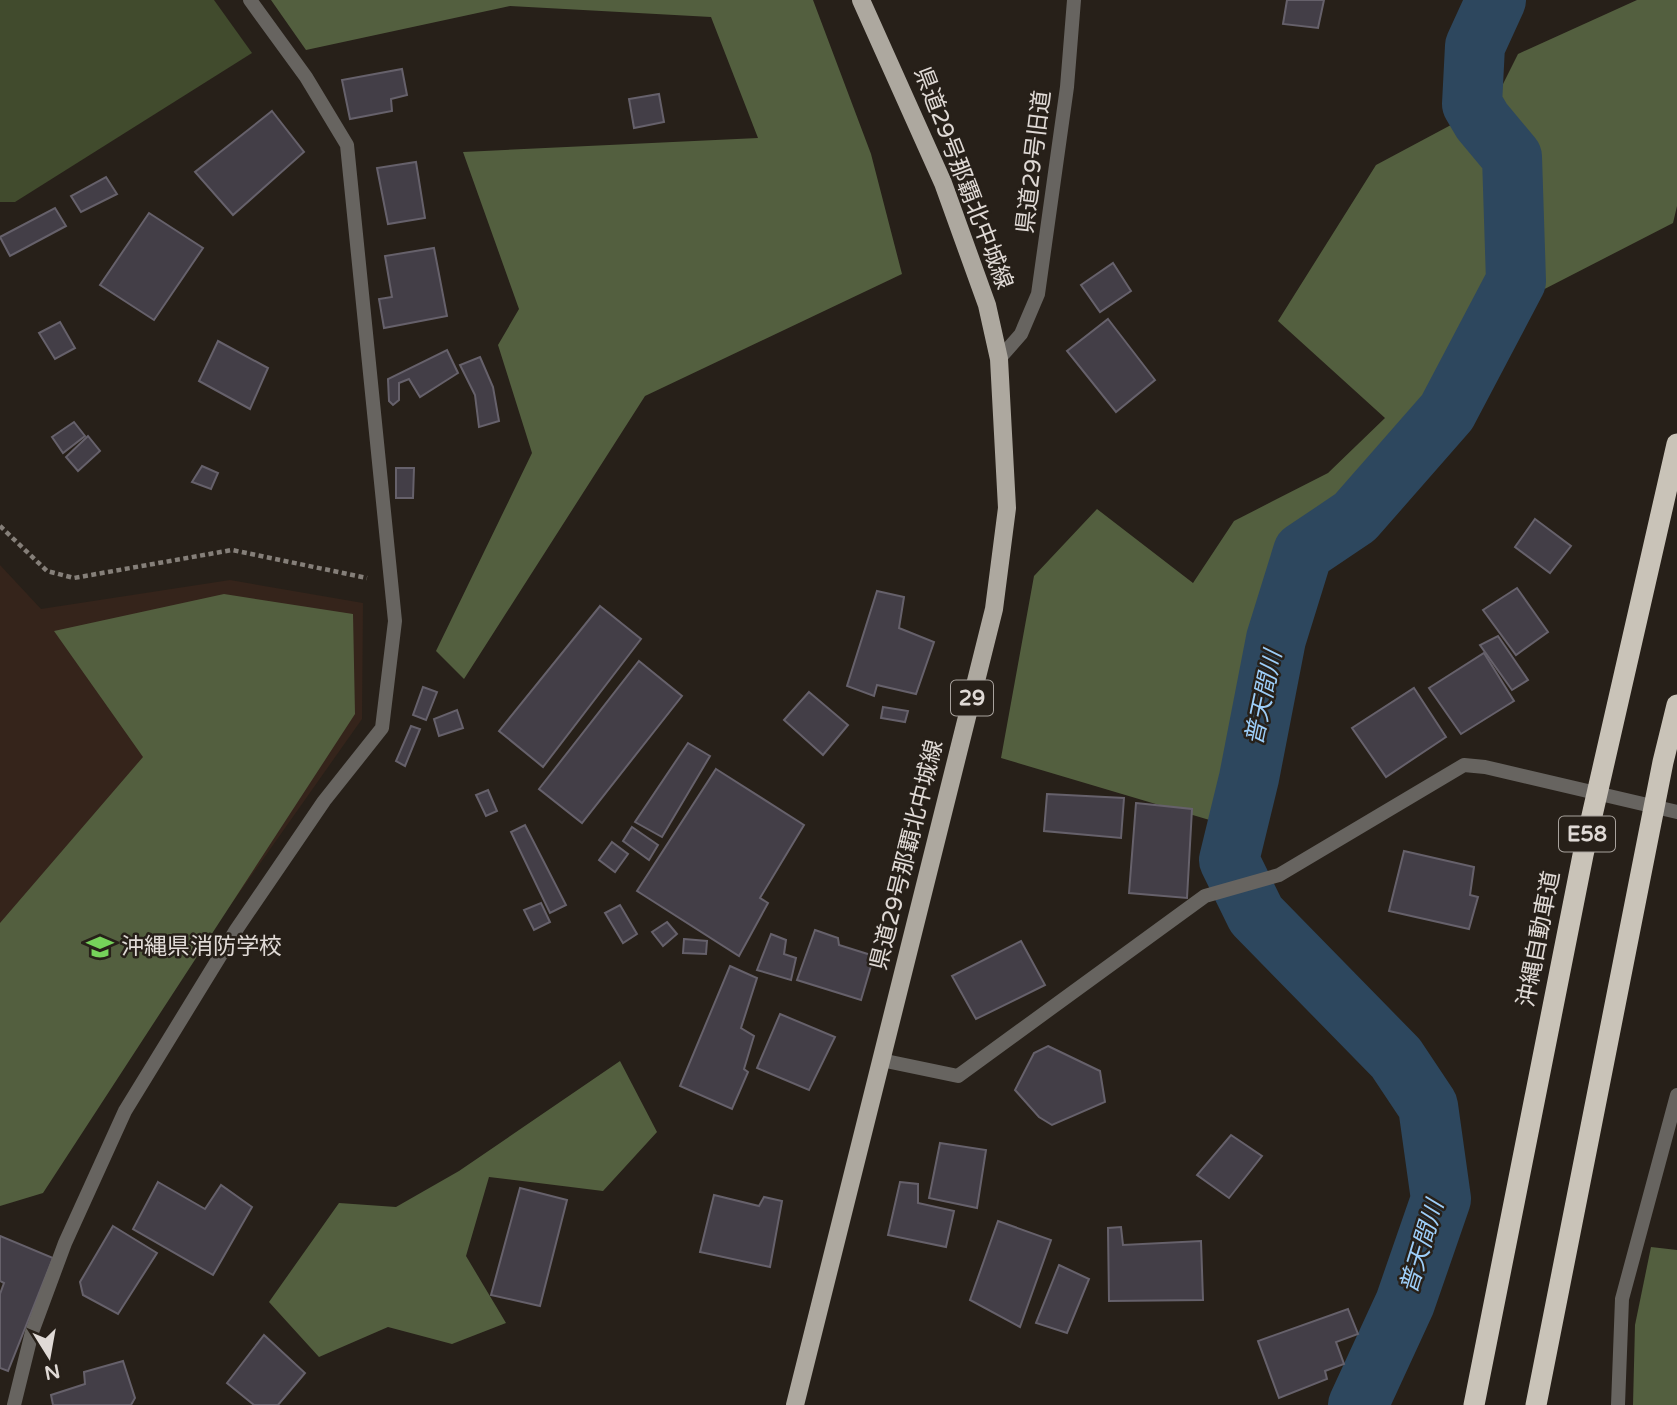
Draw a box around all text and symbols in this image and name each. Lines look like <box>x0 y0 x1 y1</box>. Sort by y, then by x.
street label: 県道29号那覇北中城線 <box>908 63 1018 293</box>
street label: 県道29号旧道 <box>1011 89 1057 235</box>
water label: 普天間川 <box>1240 645 1289 748</box>
road number: 29 <box>951 680 993 716</box>
street label: 県道29号那覇北中城線 <box>865 737 949 973</box>
road number: E58 <box>1559 816 1615 852</box>
street label: 沖縄自動車道 <box>1512 869 1566 1009</box>
school or university icon: 沖縄県消防学校 <box>85 932 115 962</box>
place label: 沖縄県消防学校 <box>121 933 282 961</box>
water label: 普天間川 <box>1394 1194 1451 1297</box>
north arrow <box>14 1321 84 1391</box>
text: N <box>42 1359 62 1384</box>

